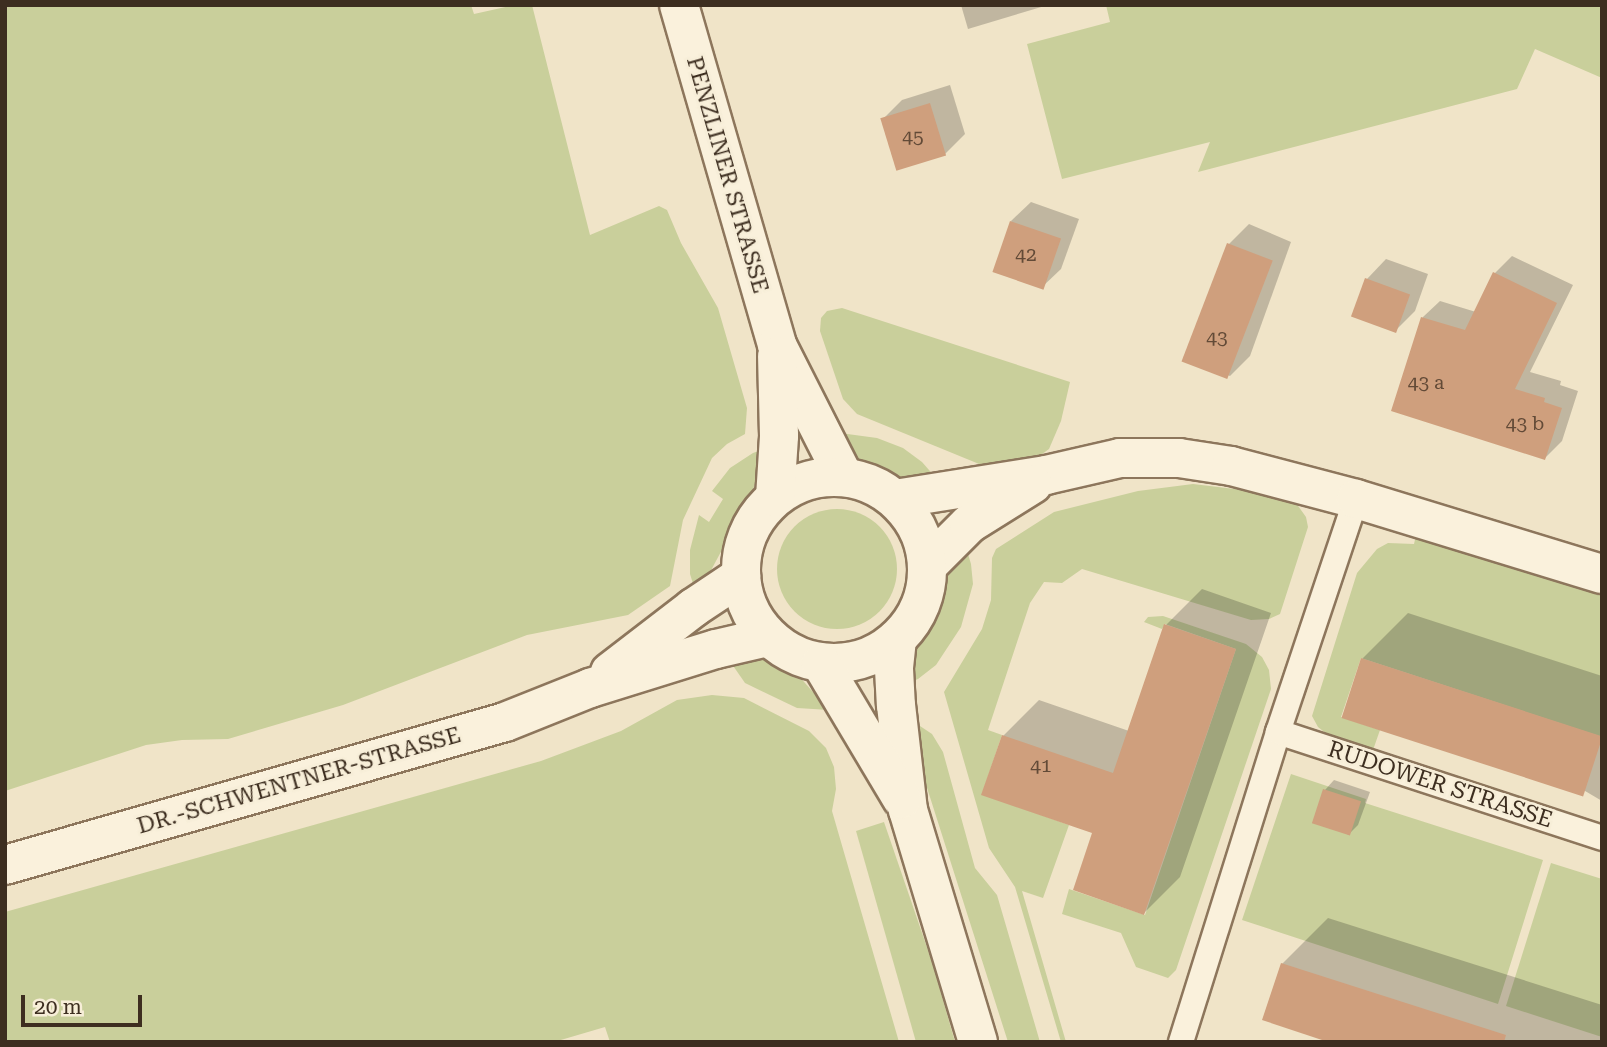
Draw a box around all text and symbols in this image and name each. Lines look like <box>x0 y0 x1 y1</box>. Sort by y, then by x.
street label: PENZLINER STRASSE <box>680 53 774 297</box>
house number: 45 <box>902 126 924 148</box>
house number: 42 <box>1015 244 1037 266</box>
house number: 43 <box>1206 327 1228 349</box>
house number: 43 a <box>1408 372 1444 394</box>
house number: 43 b <box>1506 413 1544 435</box>
street label: DR.-SCHWENTNER-STRASSE <box>134 722 464 840</box>
street label: RUDOWER STRASSE <box>1324 736 1556 834</box>
house number: 41 <box>1030 755 1052 777</box>
scale bar <box>24 981 145 1025</box>
text: 20 m <box>34 995 82 1019</box>

